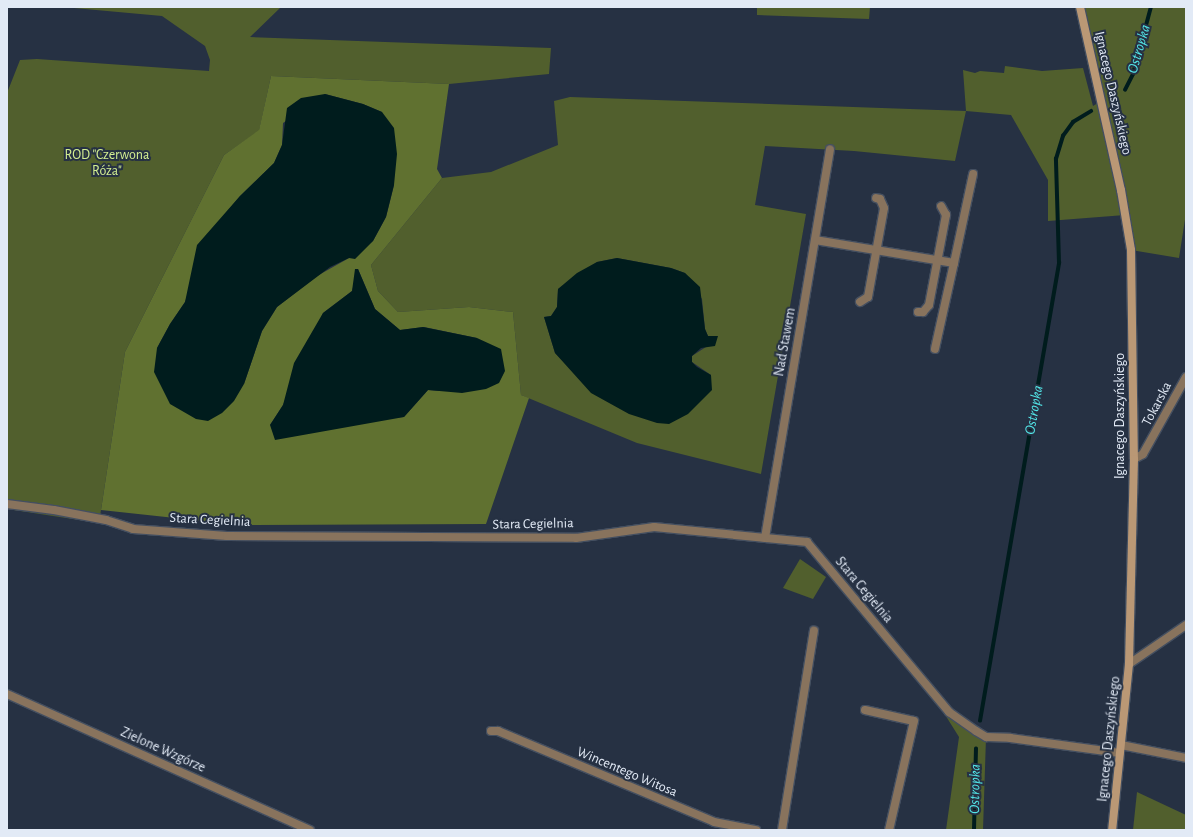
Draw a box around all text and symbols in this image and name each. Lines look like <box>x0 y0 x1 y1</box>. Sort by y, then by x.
water label: Ostropka <box>1123 23 1155 75</box>
street label: Ignacego Daszyńskiego <box>1091 30 1135 156</box>
park label: ROD "Czerwona Róża" <box>65 147 149 180</box>
street label: Nad Stawem <box>771 306 799 378</box>
street label: Ignacego Daszyńskiego <box>1112 353 1128 479</box>
street label: Tokarska <box>1138 379 1176 429</box>
water label: Ostropka <box>1021 384 1047 436</box>
street label: Stara Cegielnia <box>169 509 251 531</box>
street label: Stara Cegielnia <box>492 515 574 533</box>
street label: Stara Cegielnia <box>832 554 896 626</box>
street label: Ignacego Daszyńskiego <box>1094 675 1124 803</box>
street label: Zielone Wzgórze <box>118 724 208 776</box>
street label: Wincentego Witosa <box>574 743 680 801</box>
water label: Ostropka <box>966 764 984 814</box>

